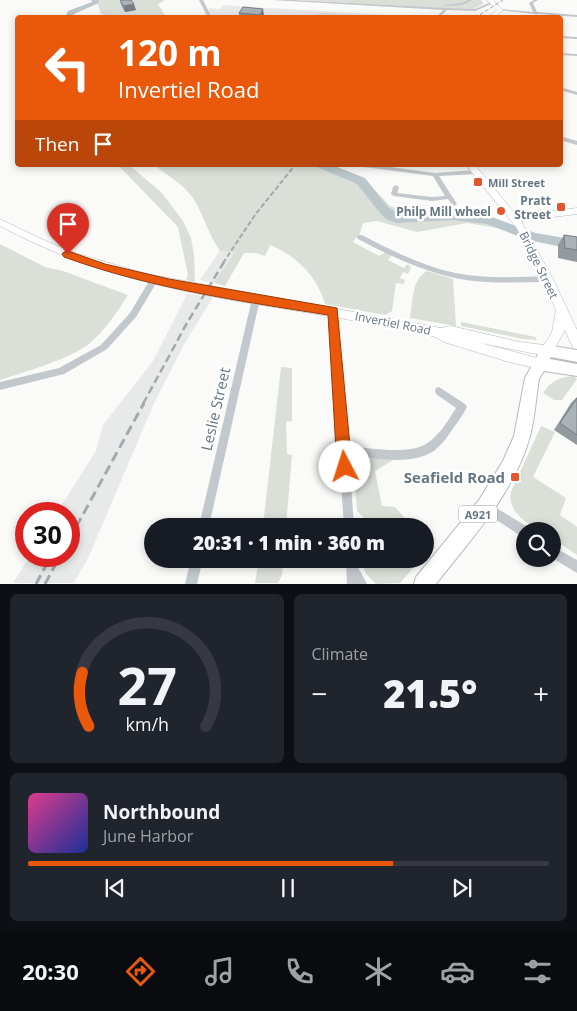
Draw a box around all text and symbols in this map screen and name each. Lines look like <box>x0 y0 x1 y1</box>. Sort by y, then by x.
text: 120 m <box>118 29 222 76</box>
icon: left <box>35 35 100 100</box>
text: Invertiel Road <box>118 74 260 104</box>
icon: arrive <box>89 130 117 158</box>
text: Then <box>35 131 79 157</box>
place label: Mill Street <box>488 175 545 190</box>
marker: Mill Street <box>472 176 484 188</box>
place label: Pratt Street <box>514 192 551 223</box>
marker: Pratt Street <box>555 201 567 213</box>
pin <box>47 203 89 254</box>
place label: Philp Mill wheel <box>396 203 491 220</box>
marker: Philp Mill wheel <box>495 205 507 217</box>
icon: arrive <box>54 210 82 238</box>
street label: Bridge Street <box>515 229 563 301</box>
street label: Invertiel Road <box>353 307 433 339</box>
street label: Leslie Street <box>196 365 234 453</box>
position arrow <box>318 440 370 492</box>
place label: Seafield Road <box>404 467 505 487</box>
marker: Seafield Road <box>509 471 521 483</box>
speed limit sign: 30 <box>15 502 80 567</box>
road number: A921 <box>459 506 497 522</box>
map controls <box>516 522 561 567</box>
button: search <box>516 522 561 567</box>
text: 20:31 · 1 min · 360 m <box>193 530 385 556</box>
text: Climate <box>312 643 368 665</box>
text: 27 <box>117 649 176 720</box>
text: 21.5° <box>383 667 477 719</box>
text: − <box>312 674 328 712</box>
text: + <box>533 674 549 712</box>
text: km/h <box>125 712 168 736</box>
text: Northbound <box>103 799 220 825</box>
text: June Harbor <box>103 825 193 847</box>
icon: previous <box>101 874 129 902</box>
icon: pause <box>274 874 302 902</box>
icon: next <box>448 874 476 902</box>
icon: directions <box>123 954 158 989</box>
icon: music <box>202 954 237 989</box>
icon: phone <box>282 954 317 989</box>
icon: climate <box>361 954 396 989</box>
icon: car <box>440 954 475 989</box>
icon: filters <box>520 954 555 989</box>
text: 20:30 <box>22 956 79 986</box>

